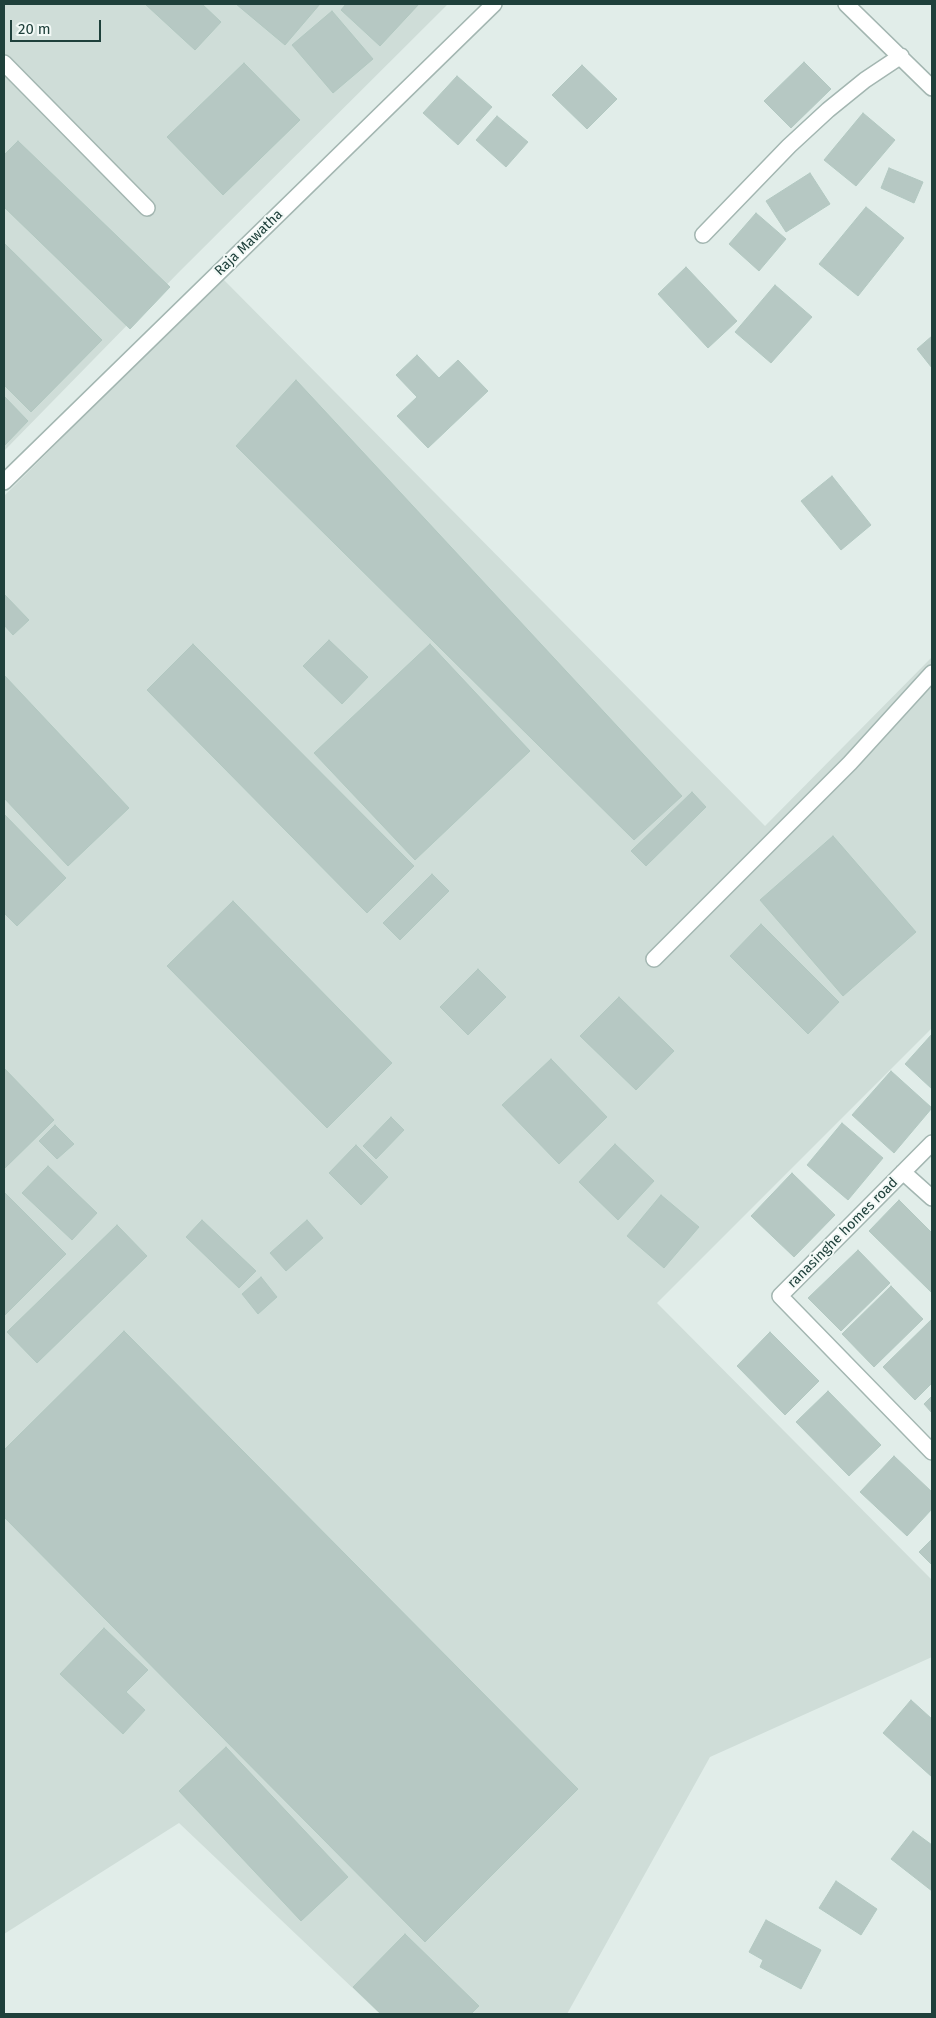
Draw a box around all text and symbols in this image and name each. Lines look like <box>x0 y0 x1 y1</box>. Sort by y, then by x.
scale bar <box>12 10 104 42</box>
text: 20 m <box>18 20 51 38</box>
street label: Raja Mawatha <box>212 206 286 280</box>
street label: ranasinghe homes road <box>784 1174 902 1292</box>

